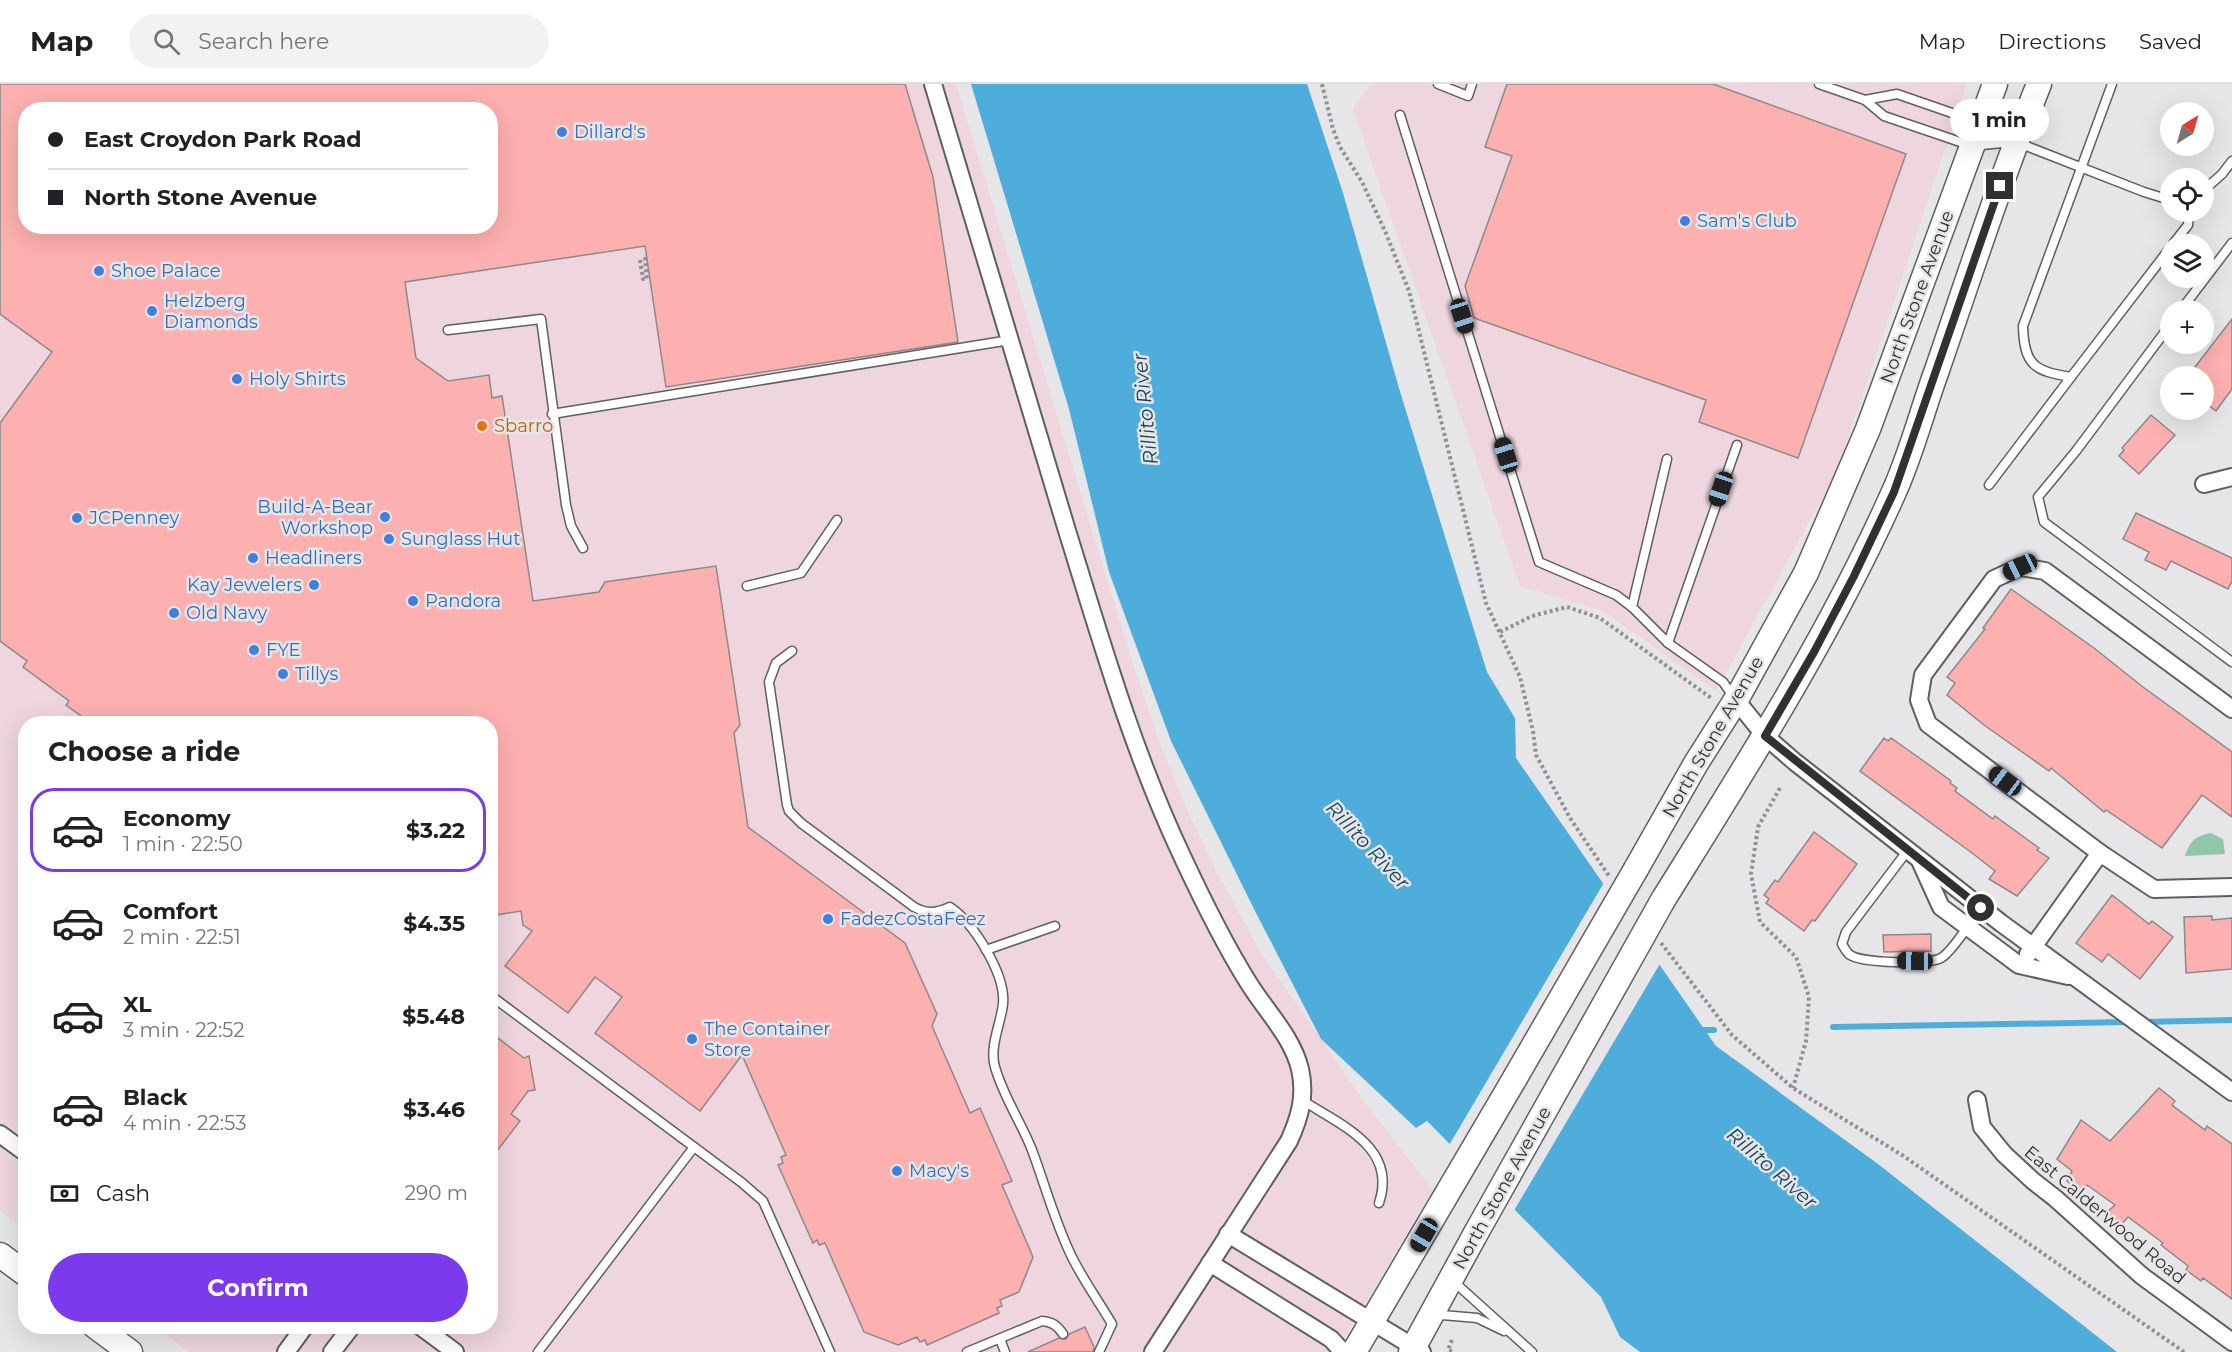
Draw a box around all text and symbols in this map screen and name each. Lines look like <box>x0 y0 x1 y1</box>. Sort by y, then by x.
search box <box>129 14 549 68</box>
text: Map <box>30 24 93 58</box>
icon: search <box>150 25 183 58</box>
text: Search here <box>198 28 329 55</box>
text: Map <box>1919 29 1965 54</box>
text: Directions <box>1998 29 2106 54</box>
text: Saved <box>2139 29 2202 54</box>
callout: 1 min <box>1950 99 2050 141</box>
north arrow <box>2160 102 2214 156</box>
map controls <box>2160 102 2214 420</box>
text: 1 min <box>1972 108 2027 132</box>
place label: Dillard's <box>574 121 646 143</box>
marker: Dillard's <box>555 125 569 139</box>
text: East Croydon Park Road <box>84 126 362 153</box>
button: locate <box>2160 168 2214 222</box>
route end <box>1986 172 2013 199</box>
text: North Stone Avenue <box>84 184 317 211</box>
street label: North Stone Avenue <box>1875 207 1959 387</box>
place label: Sam's Club <box>1697 210 1797 232</box>
marker: Sam's Club <box>1678 214 1692 228</box>
button: layers <box>2160 234 2214 288</box>
place label: Shoe Palace <box>111 260 221 282</box>
marker: Shoe Palace <box>92 264 106 278</box>
place label: Helzberg Diamonds <box>164 290 258 333</box>
car <box>1448 296 1476 336</box>
button: + <box>2160 300 2214 354</box>
marker: Helzberg Diamonds <box>145 304 159 318</box>
water label: Rillito River <box>1127 351 1163 466</box>
button: − <box>2160 366 2214 420</box>
place label: Holy Shirts <box>249 368 346 390</box>
marker: Holy Shirts <box>230 372 244 386</box>
place label: Sbarro <box>494 415 553 437</box>
marker: Sbarro <box>475 419 489 433</box>
car <box>1492 435 1520 475</box>
car <box>1707 469 1735 509</box>
place label: Build-A-Bear Workshop <box>257 496 373 539</box>
place label: JCPenney <box>88 507 179 529</box>
marker: Build-A-Bear Workshop <box>378 510 392 524</box>
marker: JCPenney <box>70 511 84 525</box>
place label: Sunglass Hut <box>401 528 520 550</box>
marker: Sunglass Hut <box>382 532 396 546</box>
place label: Headliners <box>265 547 362 569</box>
marker: Headliners <box>246 551 260 565</box>
car <box>2000 551 2040 583</box>
place label: Kay Jewelers <box>187 574 302 596</box>
marker: Kay Jewelers <box>307 578 321 592</box>
place label: Pandora <box>425 590 501 612</box>
marker: Pandora <box>406 594 420 608</box>
place label: Old Navy <box>186 602 268 624</box>
marker: Old Navy <box>167 606 181 620</box>
place label: FYE <box>266 639 301 661</box>
marker: FYE <box>247 643 261 657</box>
street label: North Stone Avenue <box>1658 652 1768 822</box>
place label: Tillys <box>295 663 338 685</box>
marker: Tillys <box>276 667 290 681</box>
text: Choose a ride <box>48 735 240 768</box>
car <box>1985 763 2025 799</box>
water label: Rillito River <box>1321 796 1416 895</box>
icon: car <box>51 803 105 857</box>
text: Economy <box>123 805 231 832</box>
text: $3.22 <box>406 817 465 844</box>
text: 1 min · 22:50 <box>123 832 243 856</box>
route start <box>1967 894 1994 921</box>
icon: car <box>51 896 105 950</box>
text: Comfort <box>123 898 218 925</box>
place label: FadezCostaFeez <box>840 908 986 930</box>
text: $4.35 <box>403 910 465 937</box>
marker: FadezCostaFeez <box>821 912 835 926</box>
text: 2 min · 22:51 <box>123 925 241 949</box>
car <box>1897 952 1933 970</box>
icon: car <box>51 989 105 1043</box>
text: XL <box>123 991 152 1018</box>
text: $5.48 <box>402 1003 465 1030</box>
text: 3 min · 22:52 <box>123 1018 245 1042</box>
place label: The Container Store <box>704 1018 831 1061</box>
marker: The Container Store <box>685 1032 699 1046</box>
icon: car <box>51 1082 105 1136</box>
text: Black <box>123 1084 187 1111</box>
text: $3.46 <box>403 1096 465 1123</box>
street label: North Stone Avenue <box>1448 1103 1556 1273</box>
text: 4 min · 22:53 <box>123 1111 247 1135</box>
water label: Rillito River <box>1722 1122 1823 1214</box>
street label: East Calderwood Road <box>2020 1141 2190 1289</box>
place label: Macy's <box>909 1160 969 1182</box>
marker: Macy's <box>890 1164 904 1178</box>
icon: cash <box>48 1177 81 1210</box>
text: Cash <box>96 1180 150 1207</box>
text: 290 m <box>405 1181 468 1205</box>
car <box>1407 1215 1441 1255</box>
button: Confirm <box>48 1253 468 1322</box>

